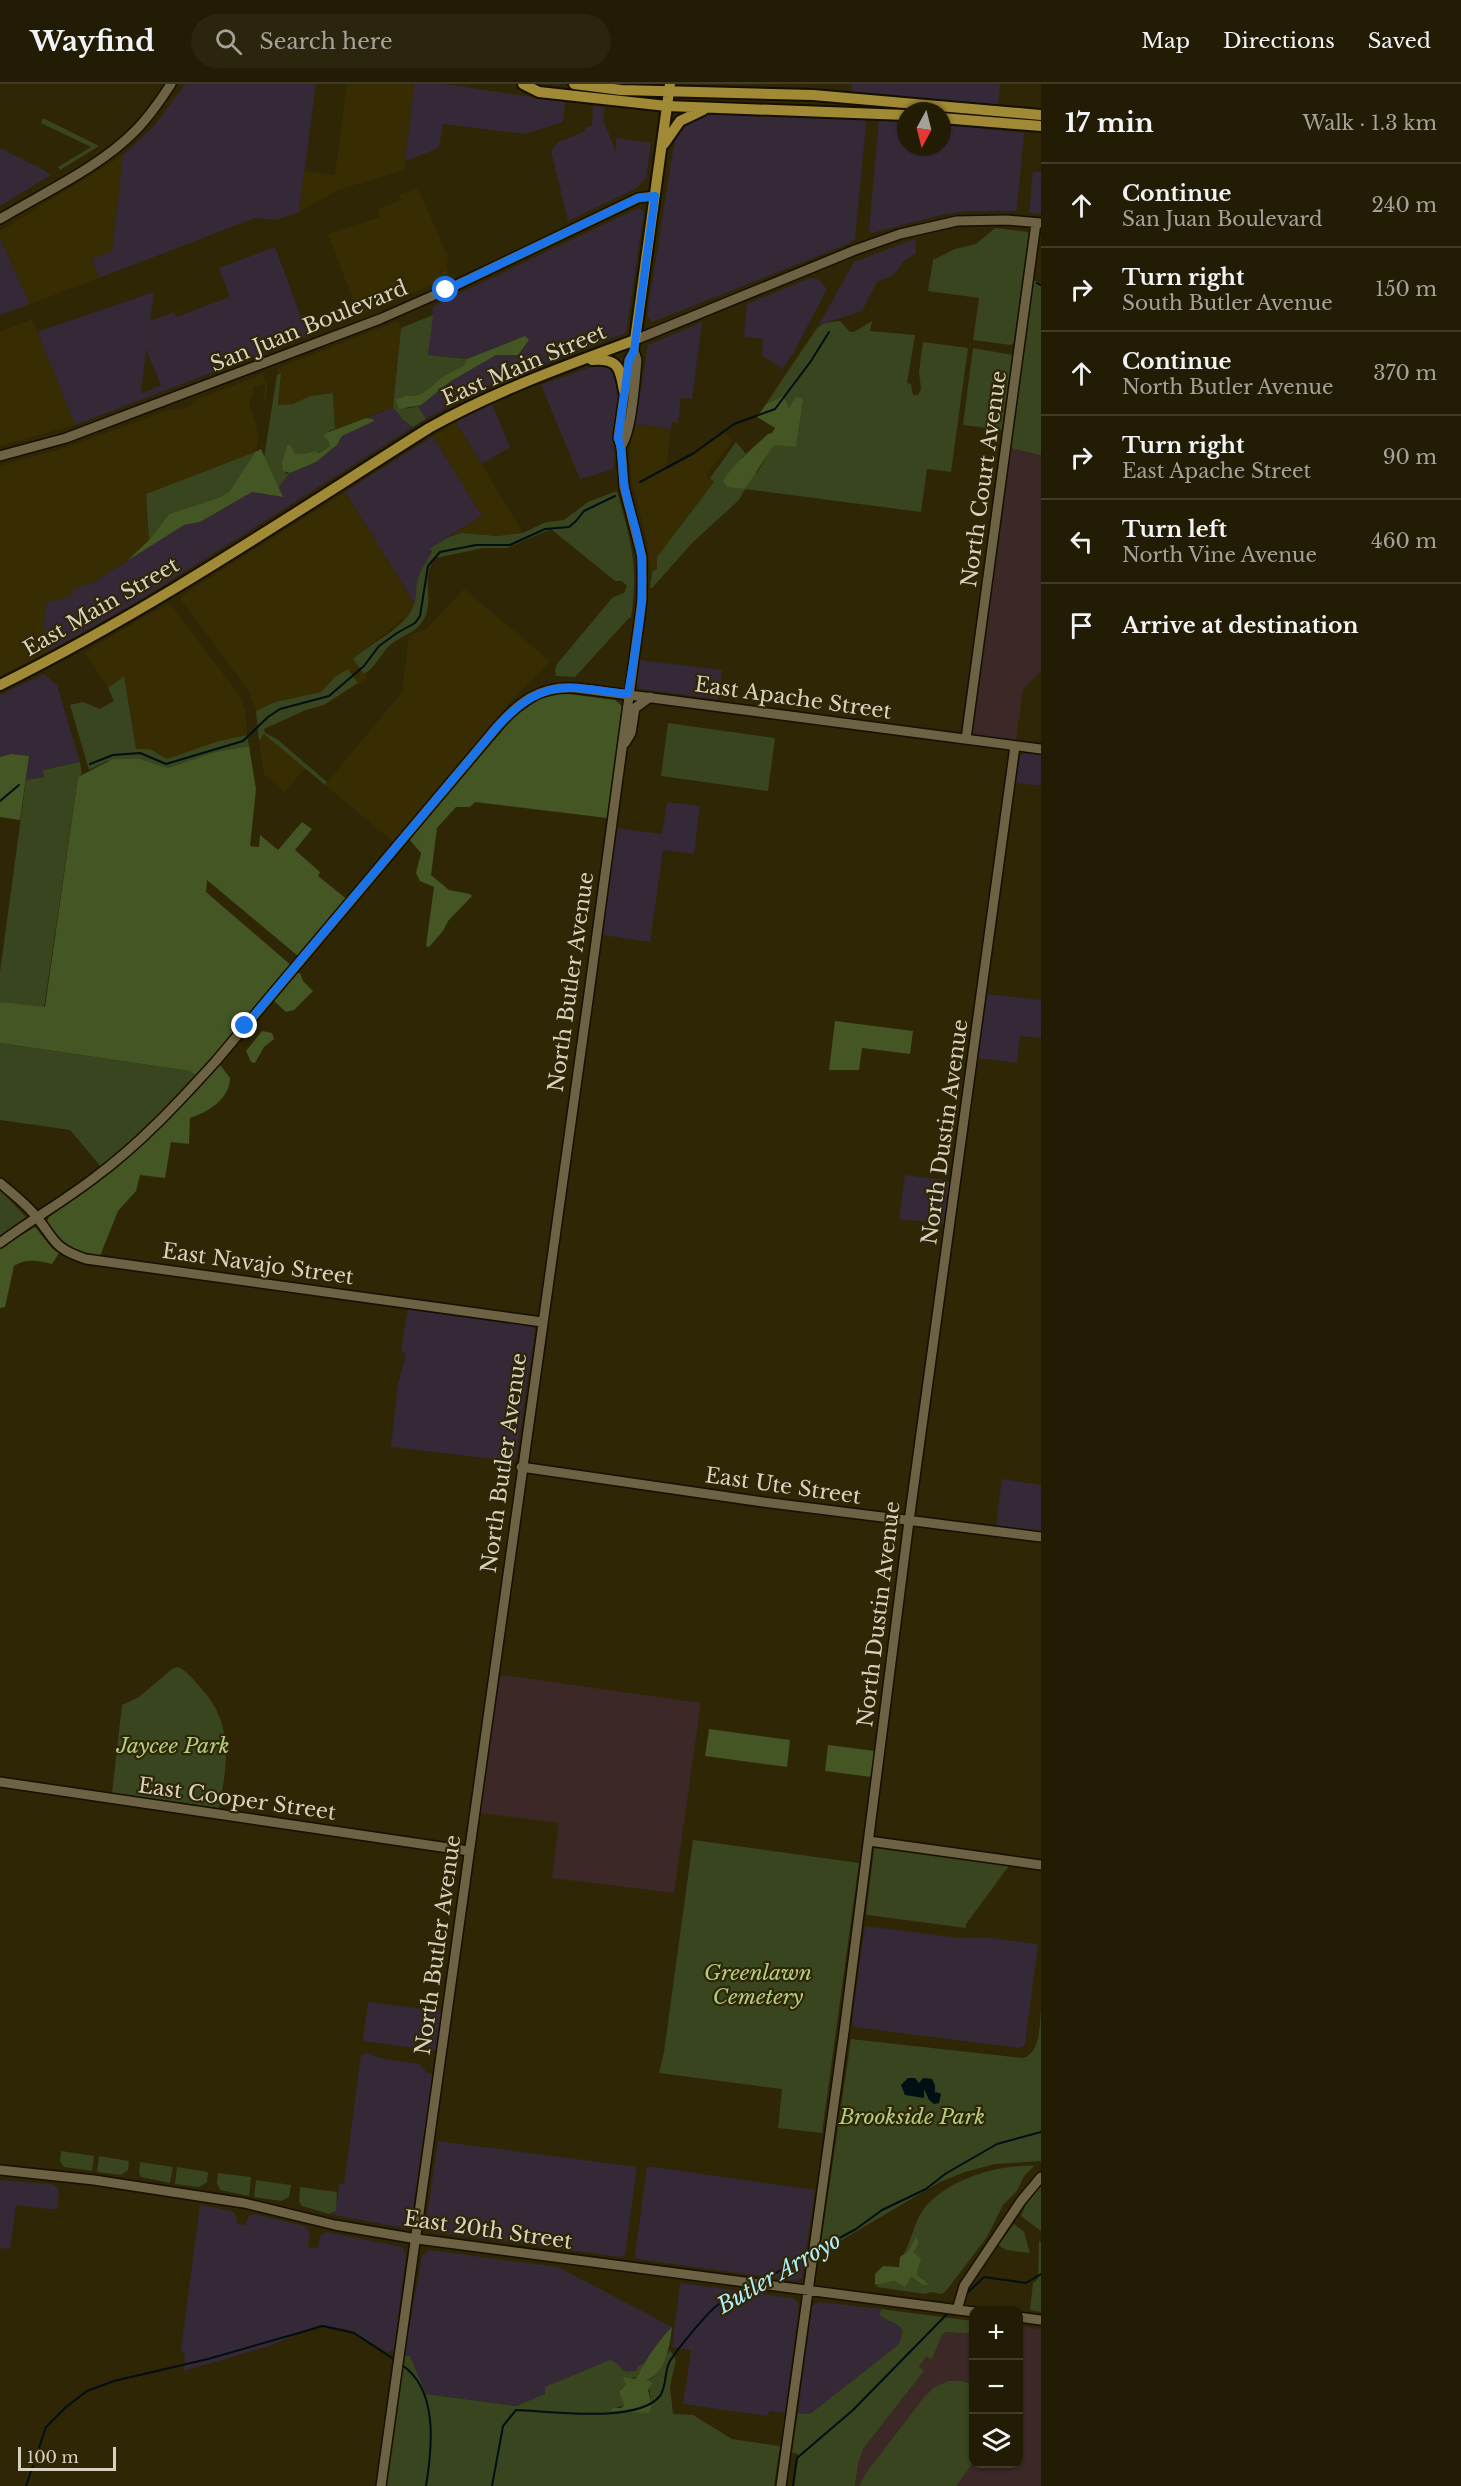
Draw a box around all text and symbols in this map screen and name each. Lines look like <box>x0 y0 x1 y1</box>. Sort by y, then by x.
search box <box>191 14 611 68</box>
text: Wayfind <box>30 24 155 59</box>
icon: search <box>212 25 245 58</box>
text: Search here <box>260 28 393 55</box>
text: Map <box>1141 28 1190 54</box>
text: Directions <box>1223 28 1335 54</box>
text: Saved <box>1368 28 1431 54</box>
north arrow <box>897 102 951 156</box>
text: 17 min <box>1065 107 1154 139</box>
text: Walk · 1.3 km <box>1302 111 1437 135</box>
text: Continue <box>1122 180 1231 207</box>
icon: ahead <box>1065 189 1098 222</box>
text: 240 m <box>1372 193 1437 217</box>
text: San Juan Boulevard <box>1122 207 1322 231</box>
text: Turn right <box>1122 264 1244 291</box>
icon: right <box>1065 273 1098 306</box>
street label: San Juan Boulevard <box>207 275 411 377</box>
route start <box>432 276 458 302</box>
text: 150 m <box>1375 277 1437 301</box>
text: South Butler Avenue <box>1122 291 1333 315</box>
street label: East Main Street <box>438 319 610 411</box>
text: Continue <box>1122 348 1231 375</box>
icon: ahead <box>1065 357 1098 390</box>
text: 370 m <box>1373 361 1437 385</box>
street label: North Court Avenue <box>956 369 1012 589</box>
text: North Butler Avenue <box>1122 375 1333 399</box>
text: Turn right <box>1122 432 1244 459</box>
icon: right <box>1065 441 1098 474</box>
text: 90 m <box>1383 445 1437 469</box>
text: East Apache Street <box>1122 459 1311 483</box>
text: Turn left <box>1122 516 1227 543</box>
icon: left <box>1065 525 1098 558</box>
text: 460 m <box>1371 529 1437 553</box>
text: North Vine Avenue <box>1122 543 1317 567</box>
street label: East Main Street <box>18 552 184 662</box>
icon: arrive <box>1065 609 1098 642</box>
text: Arrive at destination <box>1122 612 1359 639</box>
street label: East Apache Street <box>693 671 893 725</box>
street label: North Butler Avenue <box>543 870 599 1094</box>
route end <box>231 1012 257 1038</box>
street label: North Dustin Avenue <box>916 1018 974 1246</box>
street label: East Navajo Street <box>160 1238 356 1290</box>
street label: North Butler Avenue <box>476 1351 532 1575</box>
street label: East Ute Street <box>703 1462 863 1510</box>
street label: North Dustin Avenue <box>852 1500 906 1728</box>
park label: Jaycee Park <box>115 1733 230 1759</box>
street label: East Cooper Street <box>136 1772 338 1826</box>
street label: North Butler Avenue <box>410 1833 466 2057</box>
park label: Greenlawn Cemetery <box>704 1960 812 2010</box>
park label: Brookside Park <box>838 2104 985 2130</box>
street label: East 20th Street <box>402 2205 574 2255</box>
water label: Butler Arroyo <box>711 2227 846 2320</box>
map controls <box>969 2306 1023 2468</box>
button: + <box>969 2306 1023 2360</box>
button: − <box>969 2360 1023 2414</box>
button: layers <box>969 2414 1023 2468</box>
scale bar <box>18 2444 116 2472</box>
text: 100 m <box>27 2447 79 2467</box>

